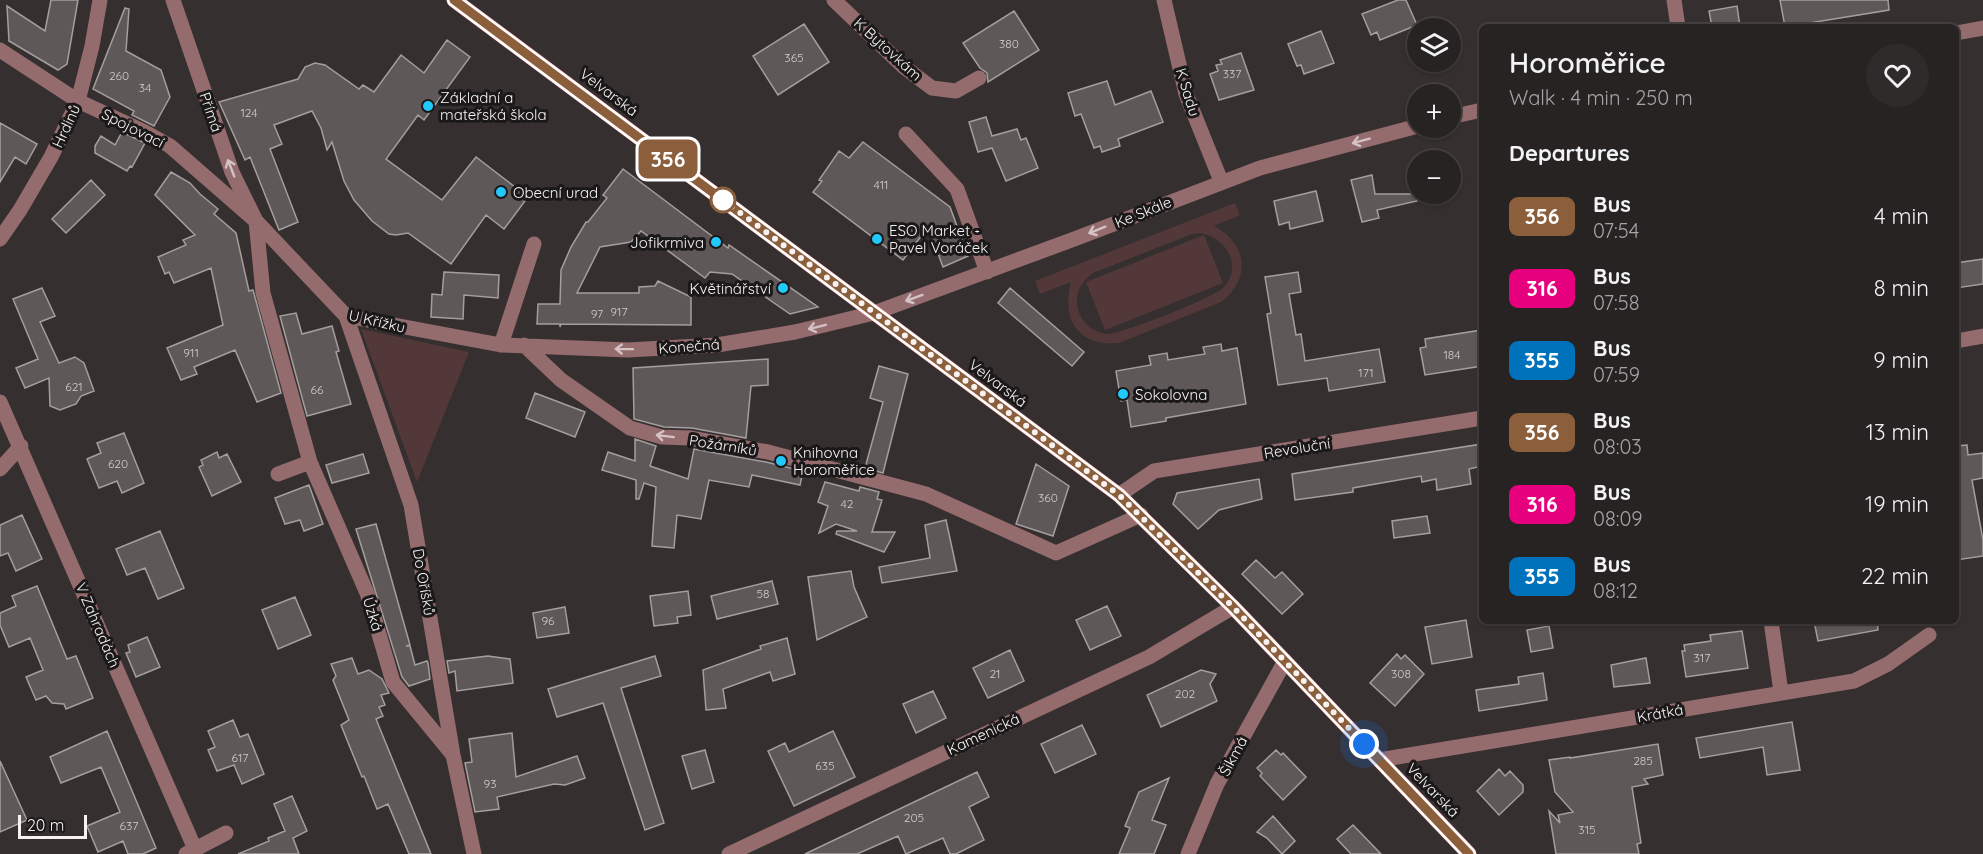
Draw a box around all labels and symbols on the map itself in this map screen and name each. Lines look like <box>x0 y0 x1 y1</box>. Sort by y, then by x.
street label: K Bytovkám <box>850 13 926 85</box>
house number: 380 <box>999 36 1019 51</box>
house number: 365 <box>784 50 804 65</box>
street label: Velvarská <box>576 64 642 120</box>
street label: K Sadu <box>1172 66 1204 118</box>
house number: 337 <box>1223 66 1241 81</box>
house number: 260 <box>109 68 129 83</box>
house number: 34 <box>139 80 151 95</box>
place label: Základní a mateřská škola <box>440 88 547 124</box>
street label: Přímá <box>195 90 227 134</box>
marker: Základní a mateřská škola <box>421 99 435 113</box>
street label: Hrdinů <box>48 101 84 151</box>
street label: Spojovací <box>99 104 168 152</box>
house number: 124 <box>240 105 258 120</box>
one-way arrow <box>1352 135 1371 147</box>
line badge: 356 <box>634 140 702 178</box>
one-way arrow <box>225 159 236 177</box>
house number: 411 <box>873 177 889 192</box>
place label: Obecní urad <box>513 183 598 202</box>
marker: Obecní urad <box>494 185 508 199</box>
unlabelled marker <box>710 187 736 213</box>
street label: Ke Skále <box>1112 192 1174 232</box>
place label: ESO Market - Pavel Voráček <box>889 221 988 257</box>
one-way arrow <box>1088 226 1107 237</box>
marker: ESO Market - Pavel Voráček <box>870 232 884 246</box>
place label: Jofikrmiva <box>630 233 704 252</box>
marker: Jofikrmiva <box>709 235 723 249</box>
place label: Květinářství <box>690 279 772 298</box>
marker: Květinářství <box>776 281 790 295</box>
one-way arrow <box>906 294 924 305</box>
house number: 917 <box>610 304 628 319</box>
street label: U Křížku <box>347 305 407 337</box>
house number: 97 <box>591 306 603 321</box>
one-way arrow <box>808 321 827 333</box>
street label: Konečná <box>658 334 720 358</box>
one-way arrow <box>614 344 634 355</box>
house number: 911 <box>183 345 199 360</box>
house number: 184 <box>1443 347 1461 362</box>
street label: Velvarská <box>965 355 1031 411</box>
house number: 171 <box>1358 365 1374 380</box>
house number: 621 <box>65 379 83 394</box>
house number: 66 <box>311 382 324 397</box>
place label: Sokolovna <box>1135 385 1207 404</box>
marker: Sokolovna <box>1116 387 1130 401</box>
street label: Požárníků <box>688 430 758 460</box>
one-way arrow <box>655 431 675 442</box>
street label: Revoluční <box>1262 433 1332 463</box>
place label: Knihovna Horoměřice <box>793 443 875 479</box>
marker: Knihovna Horoměřice <box>774 454 788 468</box>
house number: 620 <box>108 456 128 471</box>
house number: 360 <box>1038 490 1058 505</box>
house number: 42 <box>841 496 854 511</box>
street label: Do Oříšků <box>409 547 439 617</box>
street label: V Zahradách <box>72 580 124 670</box>
house number: 58 <box>756 586 770 601</box>
street label: Úzká <box>359 595 387 633</box>
house number: 96 <box>541 613 555 628</box>
house number: 317 <box>1694 650 1710 665</box>
house number: 21 <box>989 666 1001 681</box>
house number: 308 <box>1391 666 1411 681</box>
house number: 202 <box>1175 686 1196 701</box>
street label: Krátká <box>1635 700 1685 726</box>
street label: Kamenická <box>944 709 1022 759</box>
your location <box>1349 729 1379 759</box>
street label: Šikmá <box>1215 733 1251 779</box>
house number: 617 <box>232 750 249 765</box>
house number: 285 <box>1633 753 1653 768</box>
house number: 635 <box>815 758 835 773</box>
street label: Velvarská <box>1403 759 1463 821</box>
house number: 93 <box>484 776 496 791</box>
house number: 205 <box>904 810 924 825</box>
scale bar <box>18 812 87 840</box>
house number: 637 <box>120 818 138 833</box>
house number: 315 <box>1578 822 1596 837</box>

